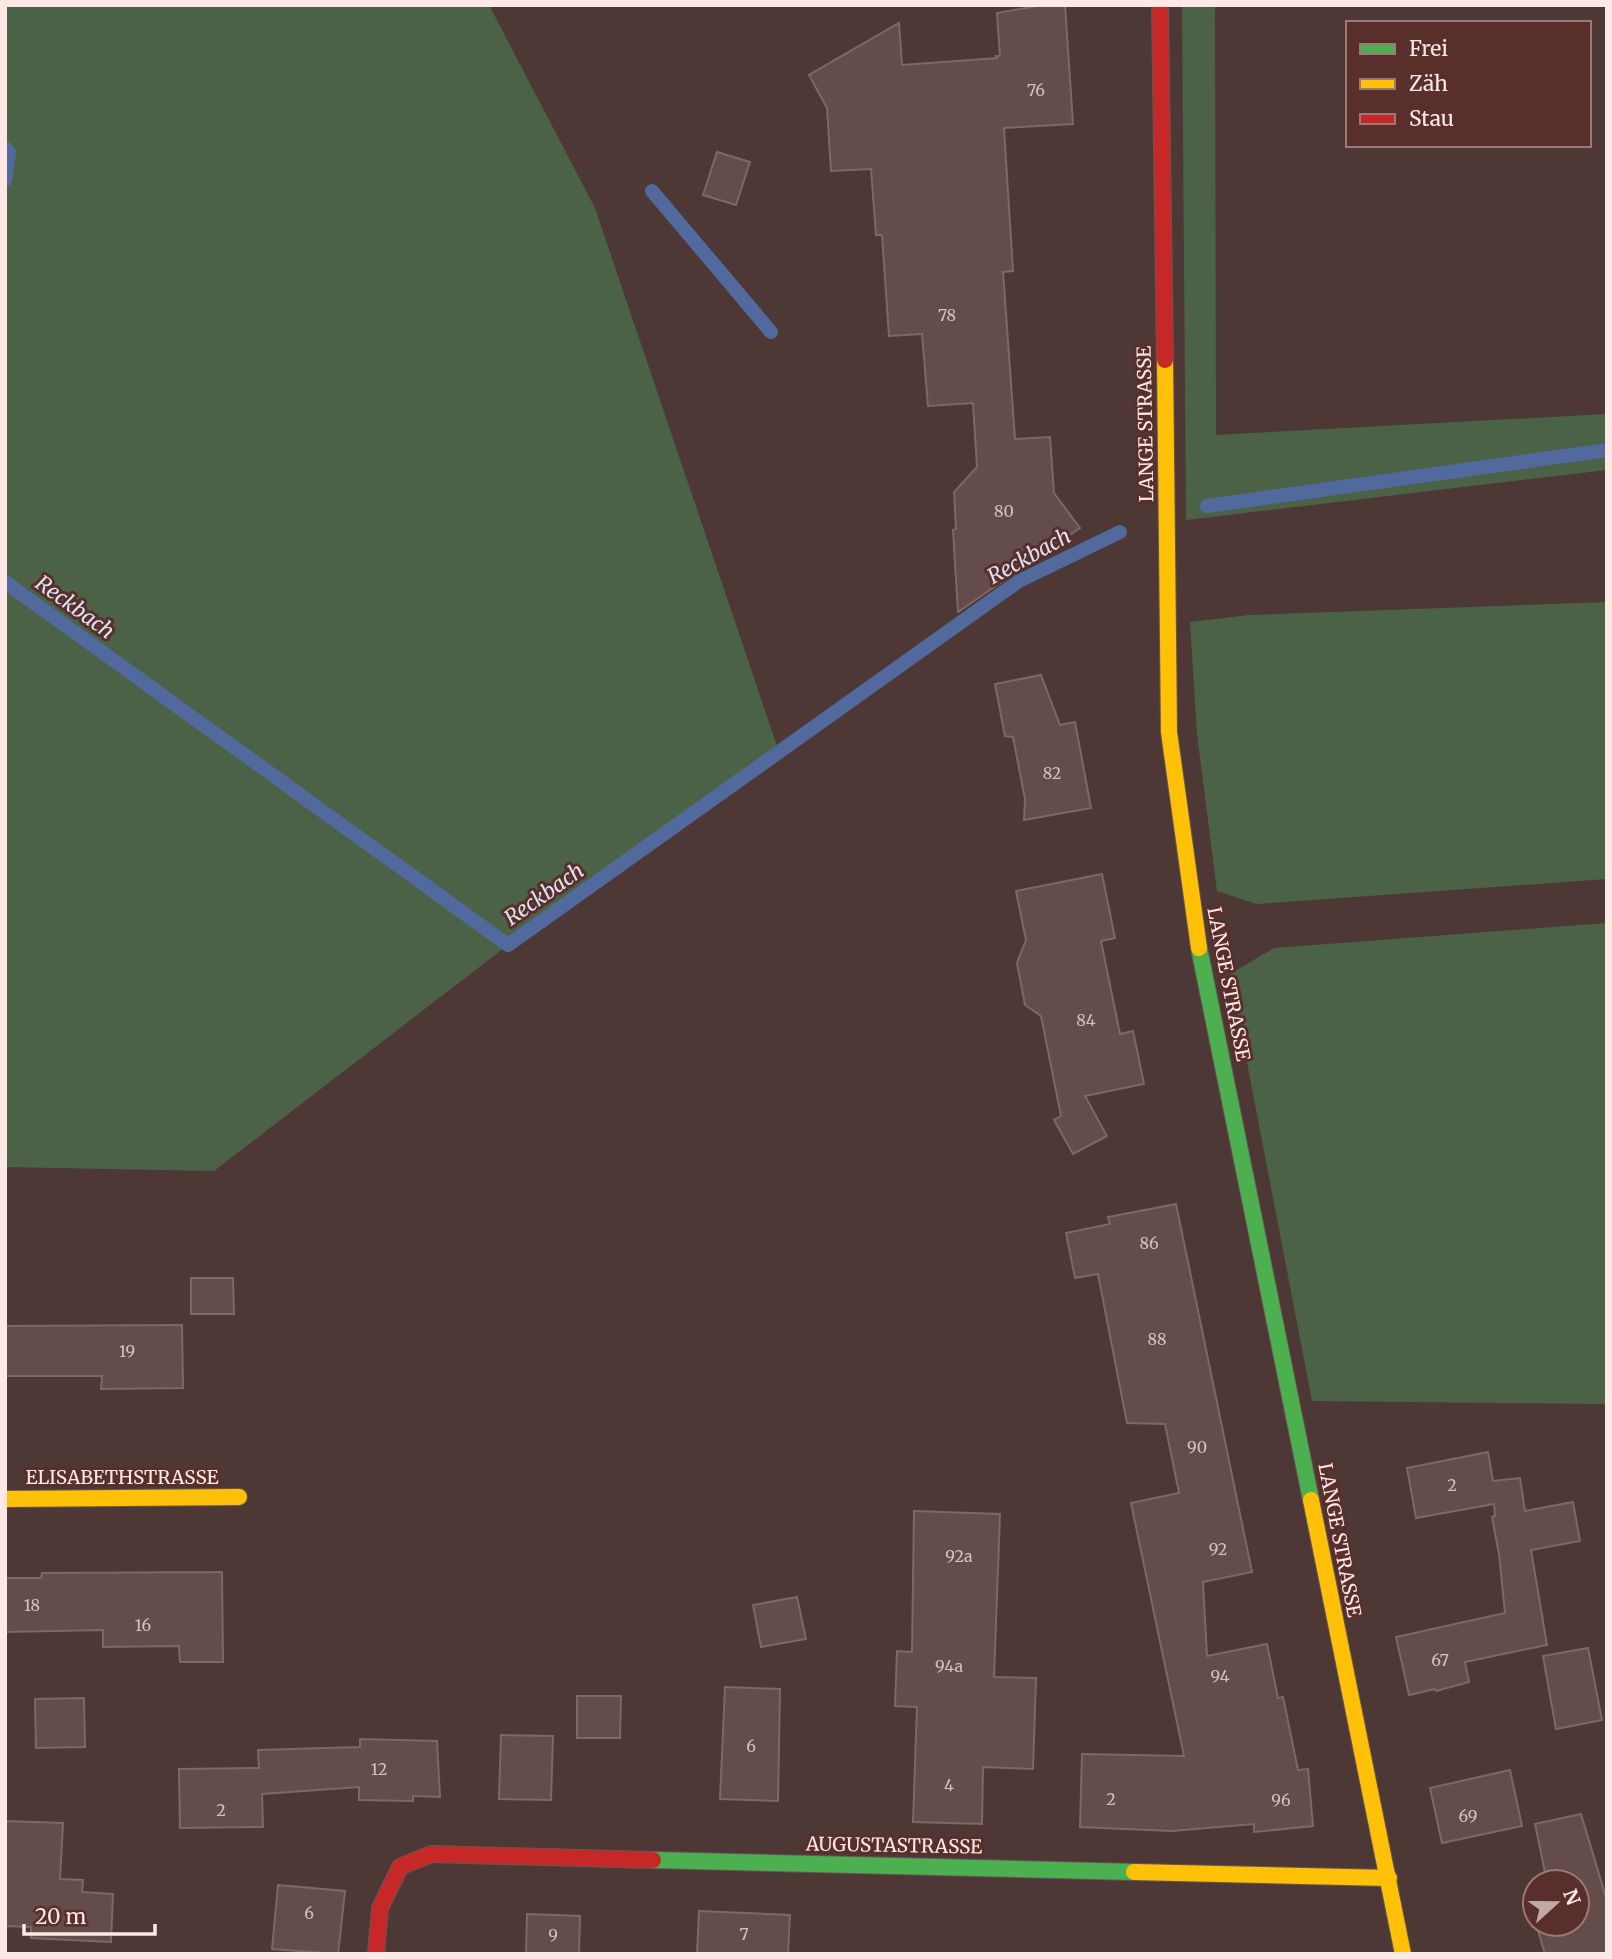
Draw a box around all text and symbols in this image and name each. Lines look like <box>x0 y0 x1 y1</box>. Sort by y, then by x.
legend <box>1346 21 1591 147</box>
text: Frei <box>1409 35 1448 62</box>
text: Zäh <box>1409 70 1448 97</box>
house number: 76 <box>1027 80 1045 100</box>
text: Stau <box>1409 105 1454 132</box>
house number: 78 <box>938 305 956 325</box>
street label: LANGE STRASSE <box>1132 346 1158 502</box>
house number: 80 <box>994 501 1014 521</box>
water label: Reckbach <box>983 522 1075 590</box>
water label: Reckbach <box>30 569 120 645</box>
house number: 82 <box>1043 763 1061 783</box>
water label: Reckbach <box>499 857 589 931</box>
street label: LANGE STRASSE <box>1202 905 1256 1063</box>
house number: 84 <box>1076 1010 1096 1030</box>
house number: 86 <box>1139 1233 1159 1253</box>
house number: 88 <box>1147 1329 1167 1349</box>
house number: 19 <box>119 1341 135 1361</box>
house number: 90 <box>1187 1437 1207 1457</box>
street label: LANGE STRASSE <box>1313 1461 1367 1619</box>
street label: ELISABETHSTRASSE <box>25 1465 219 1489</box>
house number: 2 <box>1447 1475 1457 1495</box>
house number: 92 <box>1209 1539 1227 1559</box>
house number: 92a <box>945 1546 973 1566</box>
house number: 18 <box>24 1595 40 1615</box>
house number: 16 <box>135 1615 151 1635</box>
house number: 67 <box>1431 1650 1449 1670</box>
house number: 94a <box>935 1656 963 1676</box>
house number: 94 <box>1210 1666 1230 1686</box>
house number: 6 <box>746 1736 756 1756</box>
house number: 12 <box>371 1759 387 1779</box>
house number: 4 <box>944 1775 954 1795</box>
house number: 2 <box>1106 1789 1116 1809</box>
house number: 96 <box>1271 1790 1291 1810</box>
house number: 2 <box>216 1800 226 1820</box>
house number: 69 <box>1459 1806 1477 1826</box>
street label: AUGUSTASTRASSE <box>805 1831 982 1859</box>
north arrow <box>1521 1868 1591 1938</box>
text: N <box>1558 1886 1586 1908</box>
scale bar <box>24 1892 156 1936</box>
text: 20 m <box>35 1903 87 1930</box>
house number: 6 <box>304 1903 314 1923</box>
house number: 7 <box>739 1924 749 1944</box>
house number: 9 <box>548 1925 558 1945</box>

